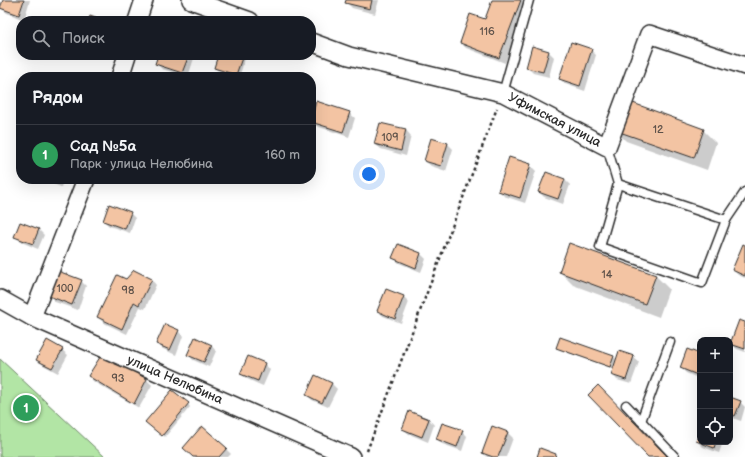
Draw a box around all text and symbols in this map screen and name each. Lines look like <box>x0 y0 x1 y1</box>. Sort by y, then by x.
search box <box>16 16 316 60</box>
house number: 116 <box>479 25 495 38</box>
icon: search <box>30 27 52 49</box>
text: Поиск <box>62 29 105 48</box>
text: Рядом <box>32 88 83 108</box>
street label: Уфимская улица <box>505 89 604 151</box>
house number: 12 <box>653 123 664 136</box>
house number: 109 <box>381 131 399 144</box>
text: Сад №5а <box>70 137 136 156</box>
text: 1 <box>42 147 48 163</box>
text: 160 m <box>265 147 300 163</box>
text: Парк · улица Нелюбина <box>70 156 213 172</box>
your location <box>359 164 379 184</box>
house number: 14 <box>602 268 613 281</box>
house number: 100 <box>56 282 74 295</box>
house number: 98 <box>122 284 134 297</box>
map controls <box>697 337 733 445</box>
button: + <box>697 337 733 373</box>
street label: улица Нелюбина <box>125 352 226 408</box>
house number: 93 <box>111 372 125 385</box>
button: − <box>697 373 733 409</box>
pin: 1 <box>13 393 39 423</box>
button: locate <box>697 409 733 445</box>

